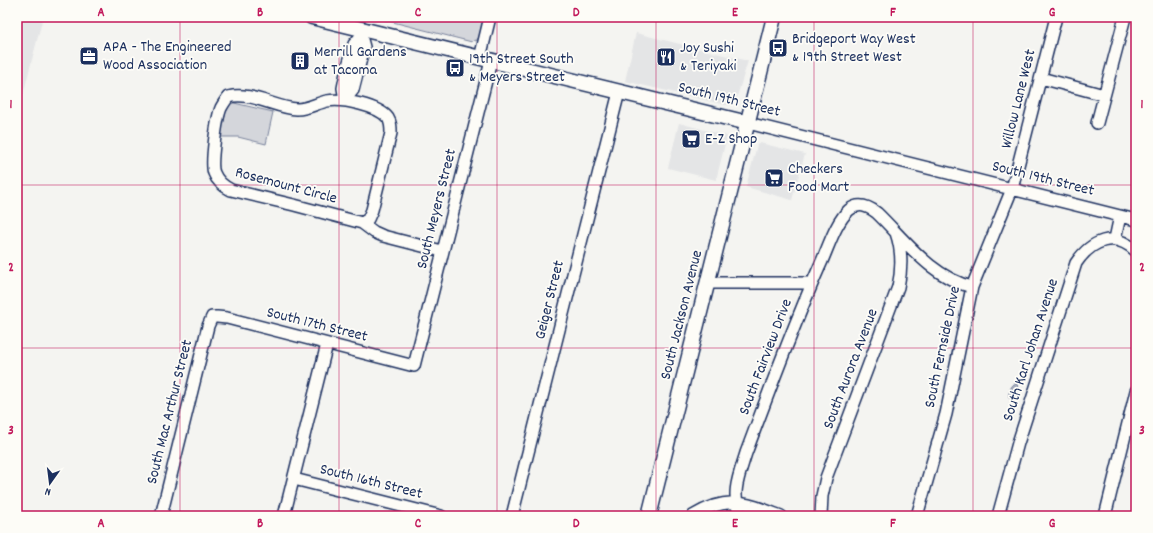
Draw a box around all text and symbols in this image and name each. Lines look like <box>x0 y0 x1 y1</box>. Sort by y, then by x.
text: A <box>97 4 105 23</box>
text: B <box>257 4 263 23</box>
text: C <box>415 4 422 23</box>
text: D <box>573 4 580 23</box>
text: E <box>732 4 739 23</box>
text: F <box>890 4 896 23</box>
text: G <box>1049 4 1056 23</box>
place label: Bridgeport Way West & 19th Street West <box>792 28 916 69</box>
place label: APA - The Engineered Wood Association <box>103 36 232 77</box>
place label: Joy Sushi & Teriyaki <box>680 37 737 78</box>
bus stop icon: Bridgeport Way West & 19th Street West <box>767 37 789 59</box>
place label: Merrill Gardens at Tacoma <box>314 41 407 82</box>
office icon: APA - The Engineered Wood Association <box>78 45 100 67</box>
restaurant icon: Joy Sushi & Teriyaki <box>655 46 677 68</box>
street label: Willow Lane West <box>996 47 1042 151</box>
place label: 19th Street South & Meyers Street <box>469 48 574 89</box>
building icon: Merrill Gardens at Tacoma <box>289 50 311 72</box>
bus stop icon: 19th Street South & Meyers Street <box>444 57 466 79</box>
street label: South 19th Street <box>675 76 783 124</box>
text: 1 <box>10 96 13 115</box>
text: 1 <box>1141 96 1144 115</box>
supermarket icon: E-Z Shop <box>680 128 702 150</box>
place label: E-Z Shop <box>705 128 757 151</box>
street label: South Meyers Street <box>411 146 463 272</box>
street label: South 19th Street <box>989 155 1097 203</box>
place label: Checkers Food Mart <box>788 158 849 199</box>
street label: Rosemount Circle <box>232 161 340 211</box>
supermarket icon: Checkers Food Mart <box>763 167 785 189</box>
street label: South Jackson Avenue <box>655 248 709 382</box>
street label: Geiger Street <box>529 258 571 342</box>
text: 2 <box>8 259 14 278</box>
text: 2 <box>1139 259 1145 278</box>
street label: South Karl Johan Avenue <box>997 276 1065 424</box>
street label: South Fernside Drive <box>919 284 967 410</box>
street label: South Fairview Drive <box>733 296 799 418</box>
street label: South 17th Street <box>264 301 370 349</box>
street label: South Aurora Avenue <box>817 305 885 433</box>
street label: South Mac Arthur Street <box>141 337 199 487</box>
text: 3 <box>8 422 14 441</box>
text: 3 <box>1139 422 1145 441</box>
street label: South 16th Street <box>317 458 425 506</box>
north arrow <box>30 463 70 503</box>
text: N <box>43 482 53 499</box>
text: A <box>97 515 105 533</box>
text: B <box>257 515 263 533</box>
text: C <box>415 515 422 533</box>
text: D <box>573 515 580 533</box>
text: E <box>732 515 739 533</box>
text: F <box>890 515 896 533</box>
text: G <box>1049 515 1056 533</box>

